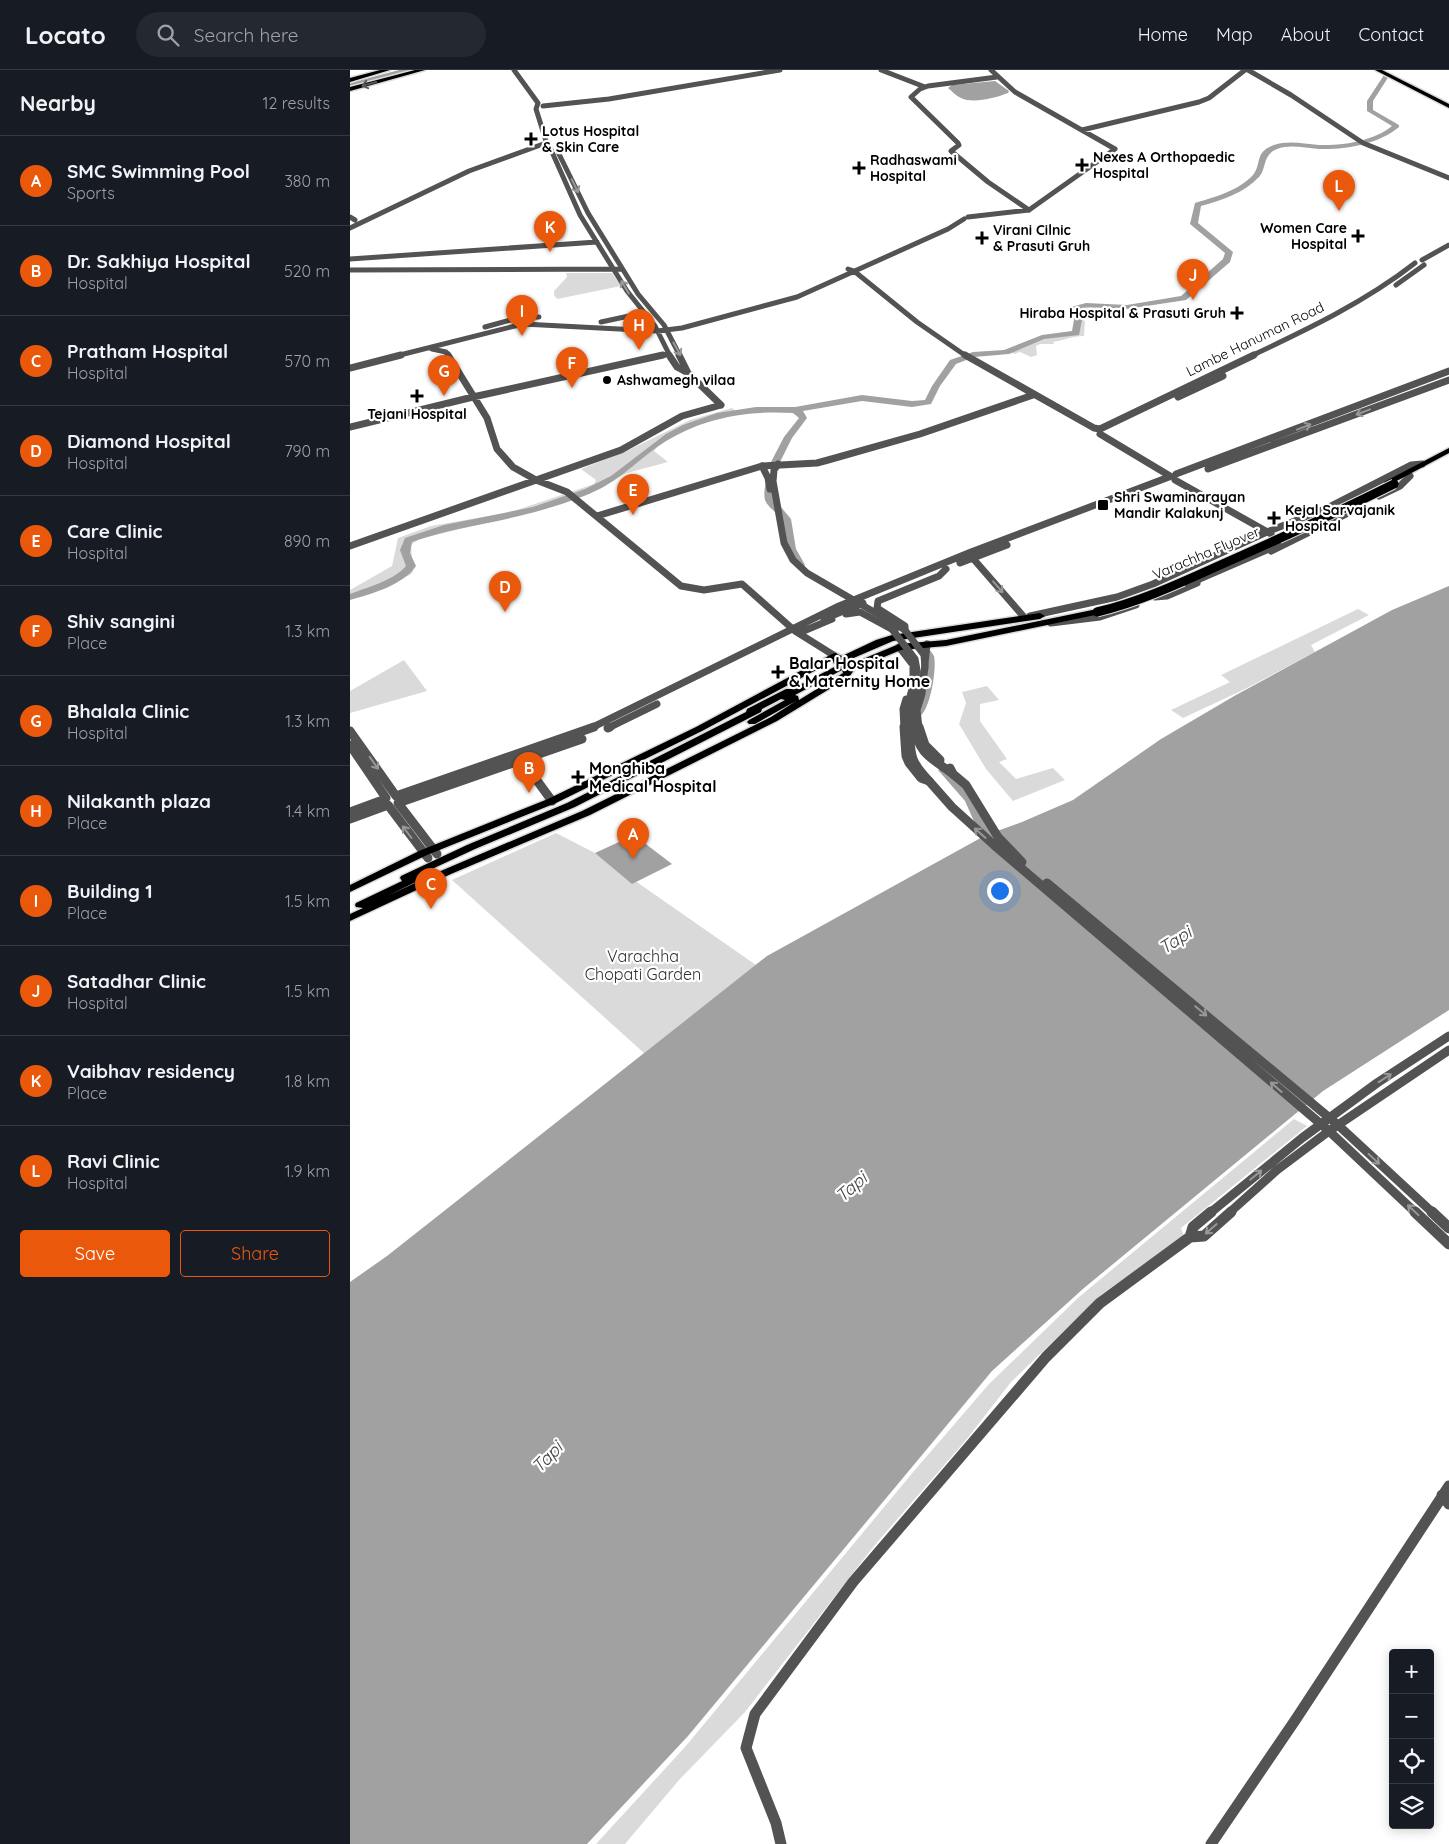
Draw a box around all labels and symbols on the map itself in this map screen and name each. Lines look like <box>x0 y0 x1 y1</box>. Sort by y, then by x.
one-way arrow <box>361 80 377 89</box>
place label: Lotus Hospital & Skin Care <box>542 122 639 156</box>
marker: Lotus Hospital & Skin Care <box>524 132 538 146</box>
place label: Nexes A Orthopaedic Hospital <box>1093 148 1235 182</box>
place label: Radhaswami Hospital <box>870 151 957 185</box>
marker: Nexes A Orthopaedic Hospital <box>1075 158 1089 172</box>
marker: Radhaswami Hospital <box>852 161 866 175</box>
pin: L <box>1323 170 1355 211</box>
one-way arrow <box>570 178 580 193</box>
pin: K <box>534 211 566 252</box>
place label: Women Care Hospital <box>1260 219 1347 253</box>
place label: Virani Cilnic & Prasuti Gruh <box>993 221 1090 255</box>
marker: Women Care Hospital <box>1351 229 1365 243</box>
marker: Virani Cilnic & Prasuti Gruh <box>975 231 989 245</box>
pin: J <box>1177 259 1209 300</box>
one-way arrow <box>620 281 630 295</box>
pin: I <box>506 295 538 336</box>
street label: Lambe Hanuman Road <box>1183 298 1327 380</box>
place label: Hiraba Hospital & Prasuti Gruh <box>1019 304 1226 322</box>
marker: Hiraba Hospital & Prasuti Gruh <box>1230 306 1244 320</box>
pin: H <box>623 309 655 350</box>
one-way arrow <box>672 341 682 356</box>
pin: F <box>556 347 588 388</box>
pin: G <box>428 355 460 396</box>
place label: Ashwamegh vilaa <box>617 371 735 389</box>
marker: Ashwamegh vilaa <box>601 374 613 386</box>
marker: Tejani Hospital <box>410 389 424 403</box>
place label: Tejani Hospital <box>367 405 467 423</box>
one-way arrow <box>1356 408 1371 417</box>
one-way arrow <box>1296 421 1311 430</box>
pin: E <box>617 474 649 515</box>
place label: Shri Swaminarayan Mandir Kalakunj <box>1114 488 1245 522</box>
marker: Shri Swaminarayan Mandir Kalakunj <box>1096 498 1110 512</box>
place label: Kejal Sarvajanik Hospital <box>1285 501 1395 535</box>
marker: Kejal Sarvajanik Hospital <box>1267 511 1281 525</box>
street label: Varachha Flyover <box>1150 522 1263 584</box>
pin: D <box>489 571 521 612</box>
one-way arrow <box>992 581 1004 594</box>
place label: Balar Hospital & Maternity Home <box>789 653 930 691</box>
marker: Balar Hospital & Maternity Home <box>771 665 785 679</box>
pin: B <box>513 752 545 793</box>
one-way arrow <box>369 756 379 770</box>
place label: Monghiba Medical Hospital <box>589 758 716 796</box>
marker: Monghiba Medical Hospital <box>571 770 585 784</box>
pin: A <box>617 818 649 859</box>
one-way arrow <box>402 825 412 839</box>
one-way arrow <box>974 827 987 839</box>
pin: C <box>415 868 447 909</box>
your location <box>987 878 1013 904</box>
water label: Tapi <box>1154 920 1198 959</box>
park label: Varachha Chopati Garden <box>585 946 701 984</box>
one-way arrow <box>1194 1006 1207 1017</box>
one-way arrow <box>1378 1072 1392 1082</box>
one-way arrow <box>1270 1082 1283 1093</box>
one-way arrow <box>1368 1153 1381 1164</box>
water label: Tapi <box>830 1166 873 1207</box>
one-way arrow <box>1249 1170 1262 1181</box>
one-way arrow <box>1407 1204 1420 1216</box>
one-way arrow <box>1205 1224 1218 1235</box>
water label: Tapi <box>527 1435 569 1477</box>

